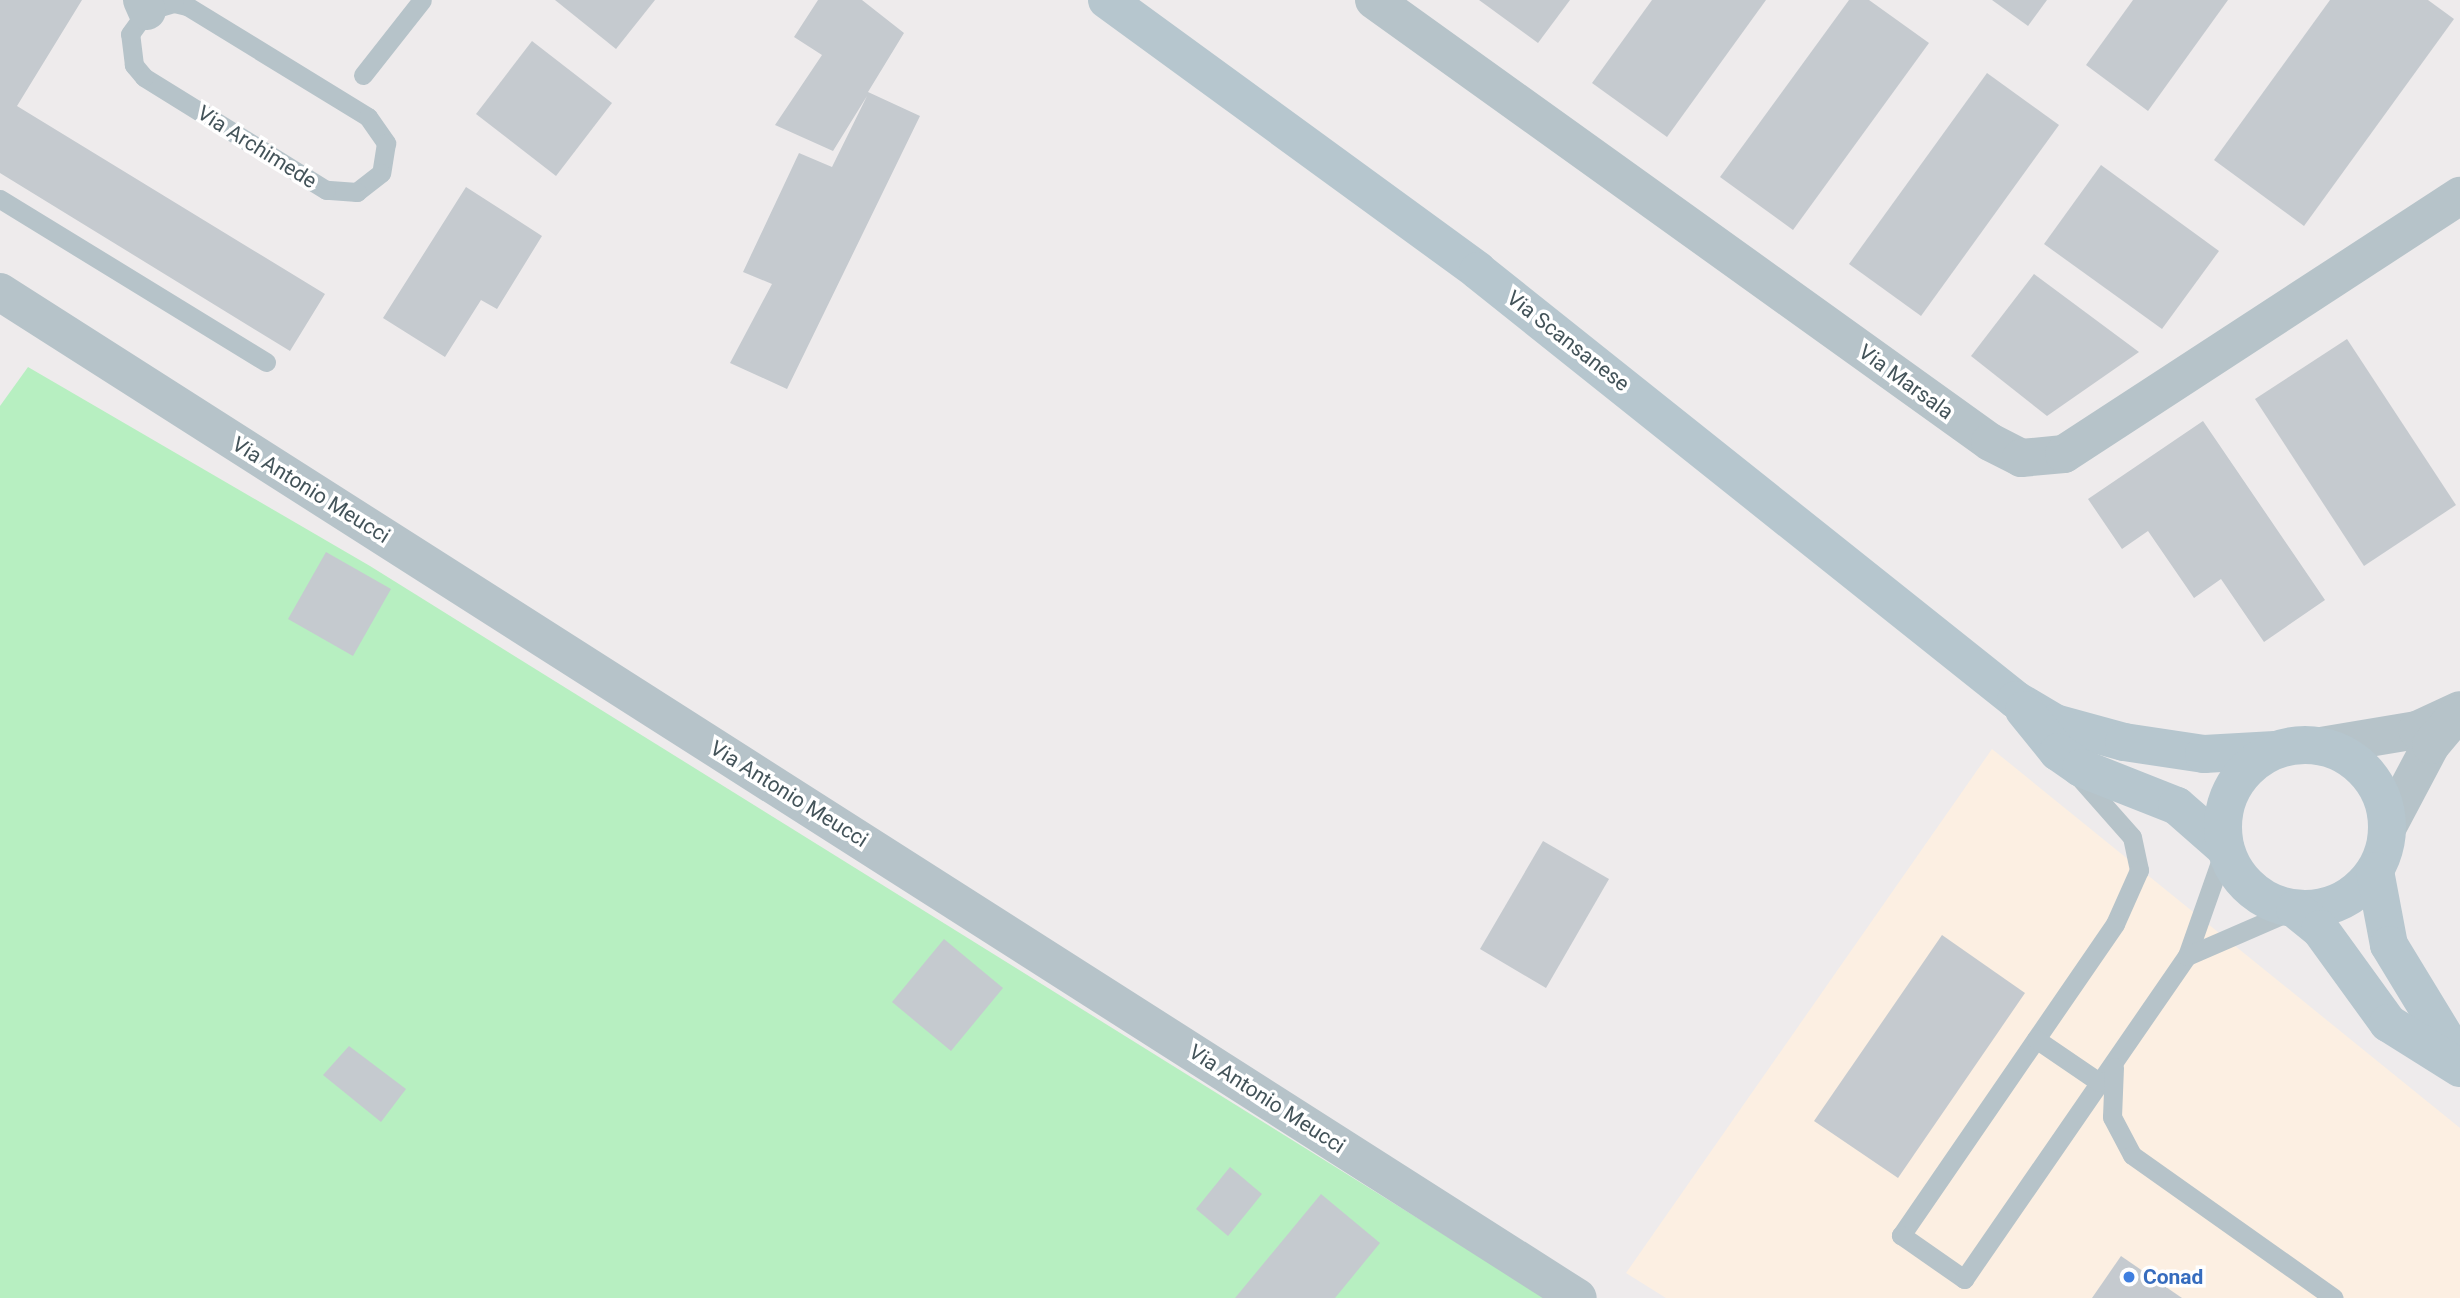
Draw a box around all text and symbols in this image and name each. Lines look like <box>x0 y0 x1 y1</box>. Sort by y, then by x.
street label: Via Archimede <box>193 100 321 194</box>
street label: Via Scansanese <box>1502 285 1634 397</box>
street label: Via Marsala <box>1854 339 1958 425</box>
street label: Via Antonio Meucci <box>228 431 394 549</box>
street label: Via Antonio Meucci <box>706 735 872 853</box>
street label: Via Antonio Meucci <box>1184 1039 1350 1159</box>
place label: Conad <box>2143 1264 2203 1290</box>
marker: Conad <box>2121 1269 2137 1285</box>

